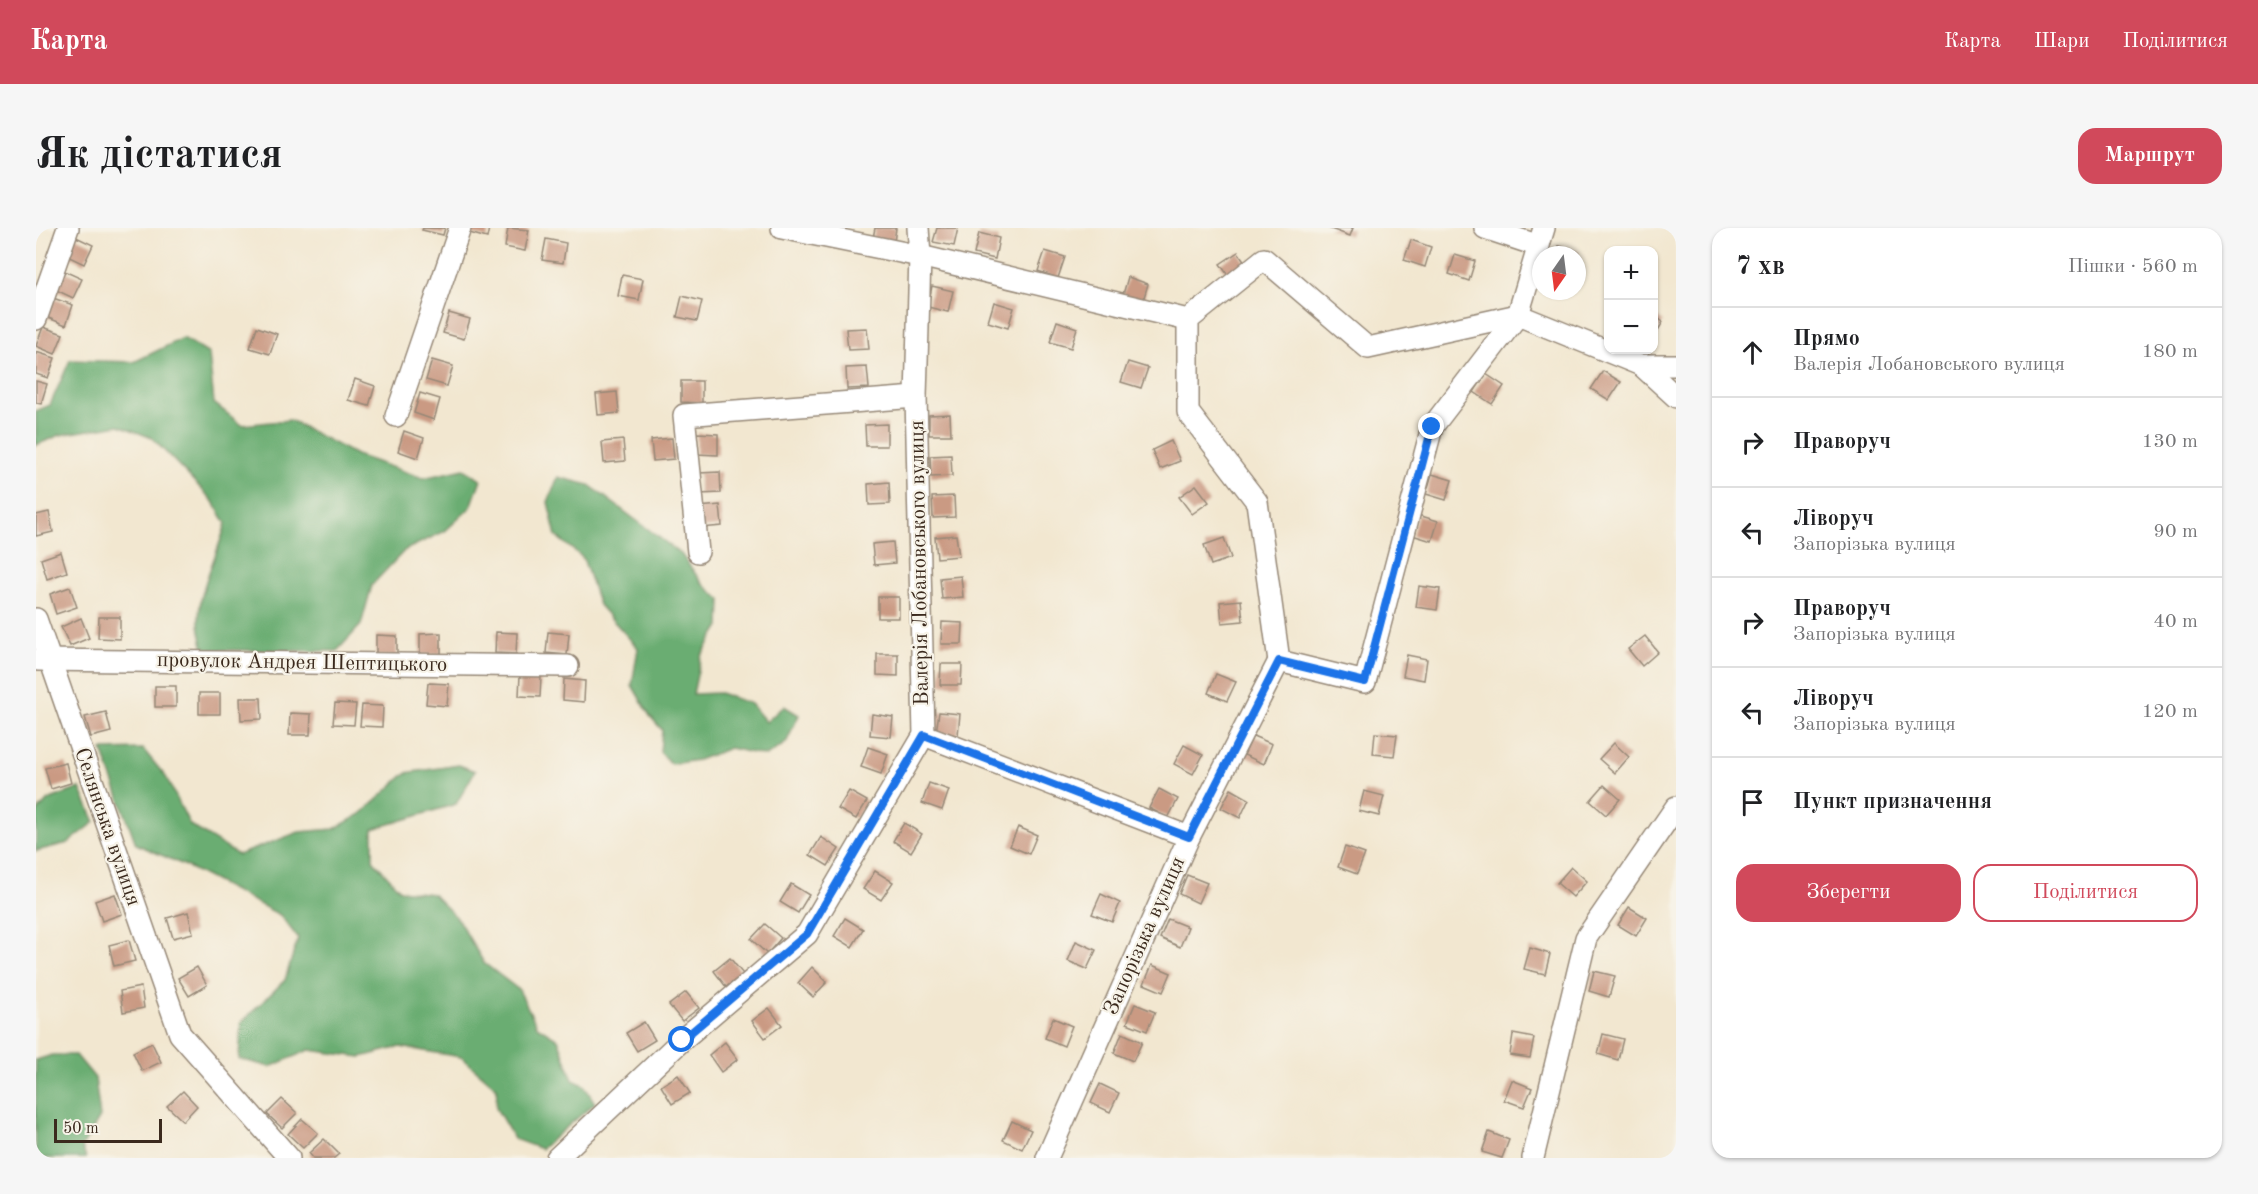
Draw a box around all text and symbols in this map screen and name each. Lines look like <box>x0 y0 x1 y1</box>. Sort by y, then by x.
text: Карта <box>30 28 108 56</box>
text: Карта <box>1944 31 2001 52</box>
text: Шари <box>2034 31 2089 52</box>
text: Поділитися <box>2122 31 2228 52</box>
button: Маршрут <box>2078 128 2222 184</box>
text: Як дістатися <box>36 135 283 177</box>
north arrow <box>1532 246 1586 300</box>
map controls <box>1604 246 1658 354</box>
button: + <box>1604 246 1658 300</box>
text: 7 хв <box>1736 254 1785 280</box>
text: Пішки · 560 m <box>2068 257 2198 277</box>
button: − <box>1604 300 1658 354</box>
text: Прямо <box>1793 328 1860 350</box>
icon: ahead <box>1736 336 1769 369</box>
text: 180 m <box>2142 342 2198 362</box>
text: Валерія Лобановського вулиця <box>1793 355 2065 375</box>
route end <box>1418 413 1444 439</box>
street label: Валерія Лобановського вулиця <box>907 420 933 706</box>
icon: right <box>1736 426 1769 459</box>
text: Праворуч <box>1793 431 1891 453</box>
text: 130 m <box>2142 432 2198 452</box>
text: Ліворуч <box>1793 508 1874 530</box>
icon: left <box>1736 516 1769 549</box>
text: 90 m <box>2153 522 2198 542</box>
text: Запорізька вулиця <box>1793 535 1956 555</box>
text: Праворуч <box>1793 598 1891 620</box>
icon: right <box>1736 606 1769 639</box>
text: 40 m <box>2153 612 2198 632</box>
text: Запорізька вулиця <box>1793 625 1956 645</box>
street label: провулок Андрея Шептицького <box>157 650 447 676</box>
text: Ліворуч <box>1793 688 1874 710</box>
icon: left <box>1736 696 1769 729</box>
text: 120 m <box>2142 702 2198 722</box>
text: Запорізька вулиця <box>1793 715 1956 735</box>
street label: Селянська вулиця <box>70 745 144 909</box>
icon: arrive <box>1736 786 1769 819</box>
text: Пункт призначення <box>1793 791 1992 813</box>
street label: Запорізька вулиця <box>1101 854 1189 1018</box>
button: Зберегти <box>1736 864 1961 922</box>
button: Поділитися <box>1973 864 2198 922</box>
route start <box>668 1026 694 1052</box>
scale bar <box>54 1116 162 1144</box>
text: 50 m <box>63 1121 99 1137</box>

